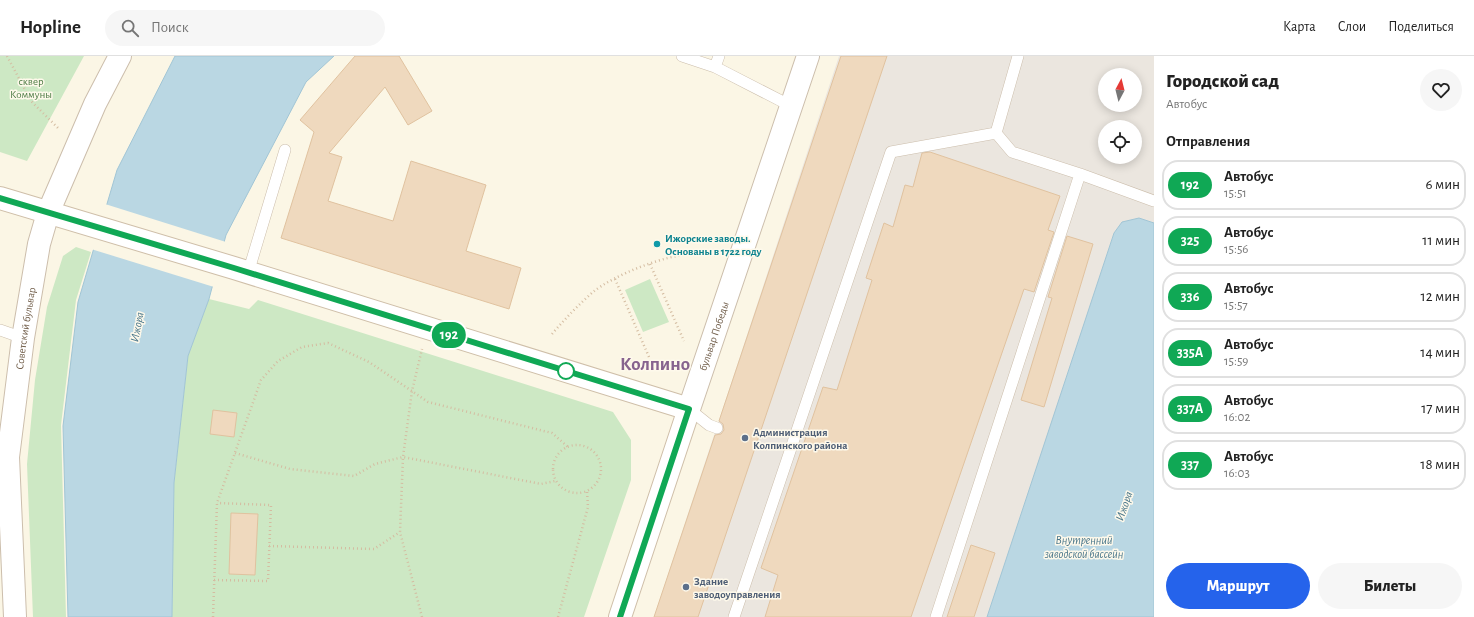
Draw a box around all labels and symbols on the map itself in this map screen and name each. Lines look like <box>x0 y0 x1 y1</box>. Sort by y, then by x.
north arrow <box>1098 68 1142 112</box>
park label: сквер Коммуны <box>10 76 52 100</box>
place label: Ижорские заводы. Основаны в 1722 году <box>665 233 762 257</box>
marker: Ижорские заводы. Основаны в 1722 году <box>652 239 662 249</box>
street label: Советский бульвар <box>14 286 37 370</box>
street label: бульвар Победы <box>697 300 730 372</box>
water label: Ижора <box>128 311 147 343</box>
line badge: 192 <box>426 322 472 348</box>
district label: Колпино <box>620 355 690 374</box>
unlabelled marker <box>557 362 575 380</box>
place label: Администрация Колпинского района <box>753 427 848 451</box>
marker: Администрация Колпинского района <box>740 433 750 443</box>
water label: Ижора <box>1113 490 1136 523</box>
water label: Внутренний заводской бассейн <box>1045 534 1124 560</box>
place label: Здание заводоуправления <box>694 576 781 600</box>
marker: Здание заводоуправления <box>681 582 691 592</box>

